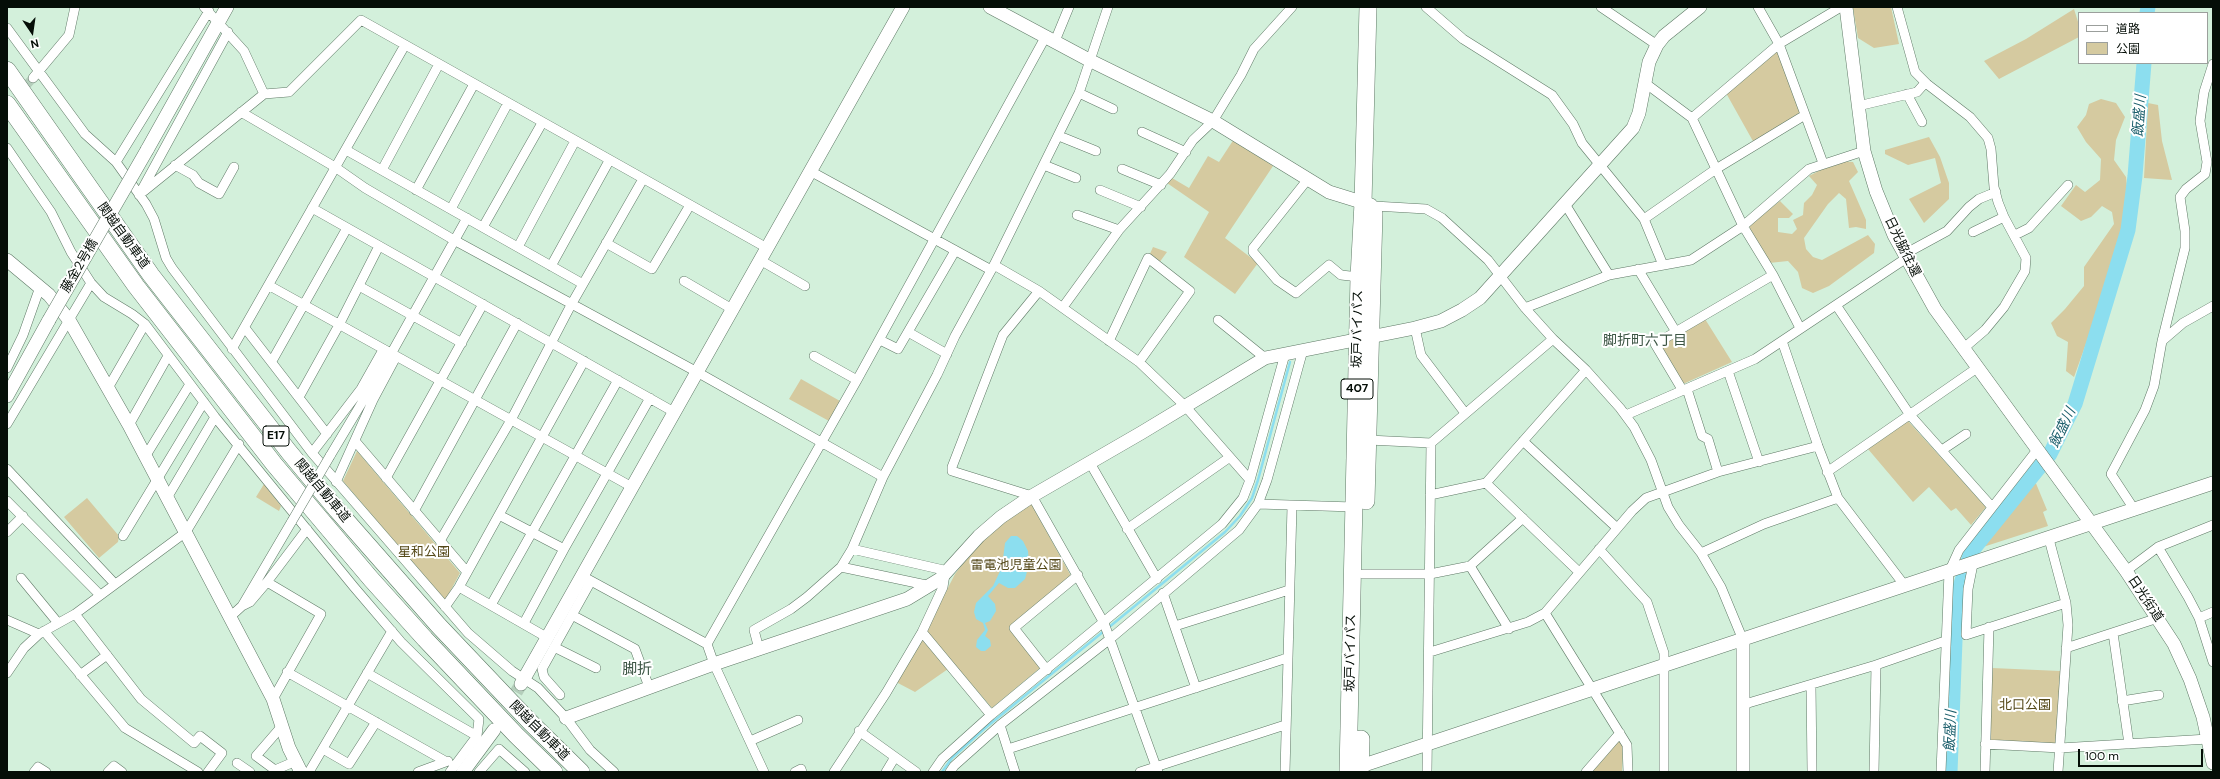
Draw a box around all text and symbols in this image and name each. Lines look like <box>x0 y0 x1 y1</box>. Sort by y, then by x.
north arrow <box>12 12 52 52</box>
legend <box>2078 12 2208 64</box>
text: 道路 <box>2116 21 2140 37</box>
text: N <box>29 36 40 51</box>
text: 公園 <box>2116 41 2140 57</box>
water label: 飯盛川 <box>2130 94 2150 138</box>
street label: 関越自動車道 <box>94 200 152 272</box>
street label: 日光脇往還 <box>1881 214 1923 280</box>
street label: 藤金2号橋 <box>58 236 102 296</box>
street label: 坂戸バイパス <box>1350 290 1366 368</box>
district label: 脚折町六丁目 <box>1603 333 1687 349</box>
road number: 407 <box>1341 379 1373 399</box>
water label: 飯盛川 <box>2046 405 2080 451</box>
road number: E17 <box>263 426 289 446</box>
street label: 関越自動車道 <box>291 456 353 526</box>
park label: 星和公園 <box>398 545 450 561</box>
park label: 雷電池児童公園 <box>971 558 1061 574</box>
street label: 日光街道 <box>2124 573 2166 625</box>
street label: 坂戸バイパス <box>1343 614 1359 692</box>
district label: 脚折 <box>622 661 652 679</box>
street label: 関越自動車道 <box>506 698 572 764</box>
park label: 北口公園 <box>1999 698 2051 714</box>
water label: 飯盛川 <box>1942 710 1960 752</box>
scale bar <box>2080 741 2205 767</box>
text: 100 m <box>2085 748 2119 764</box>

